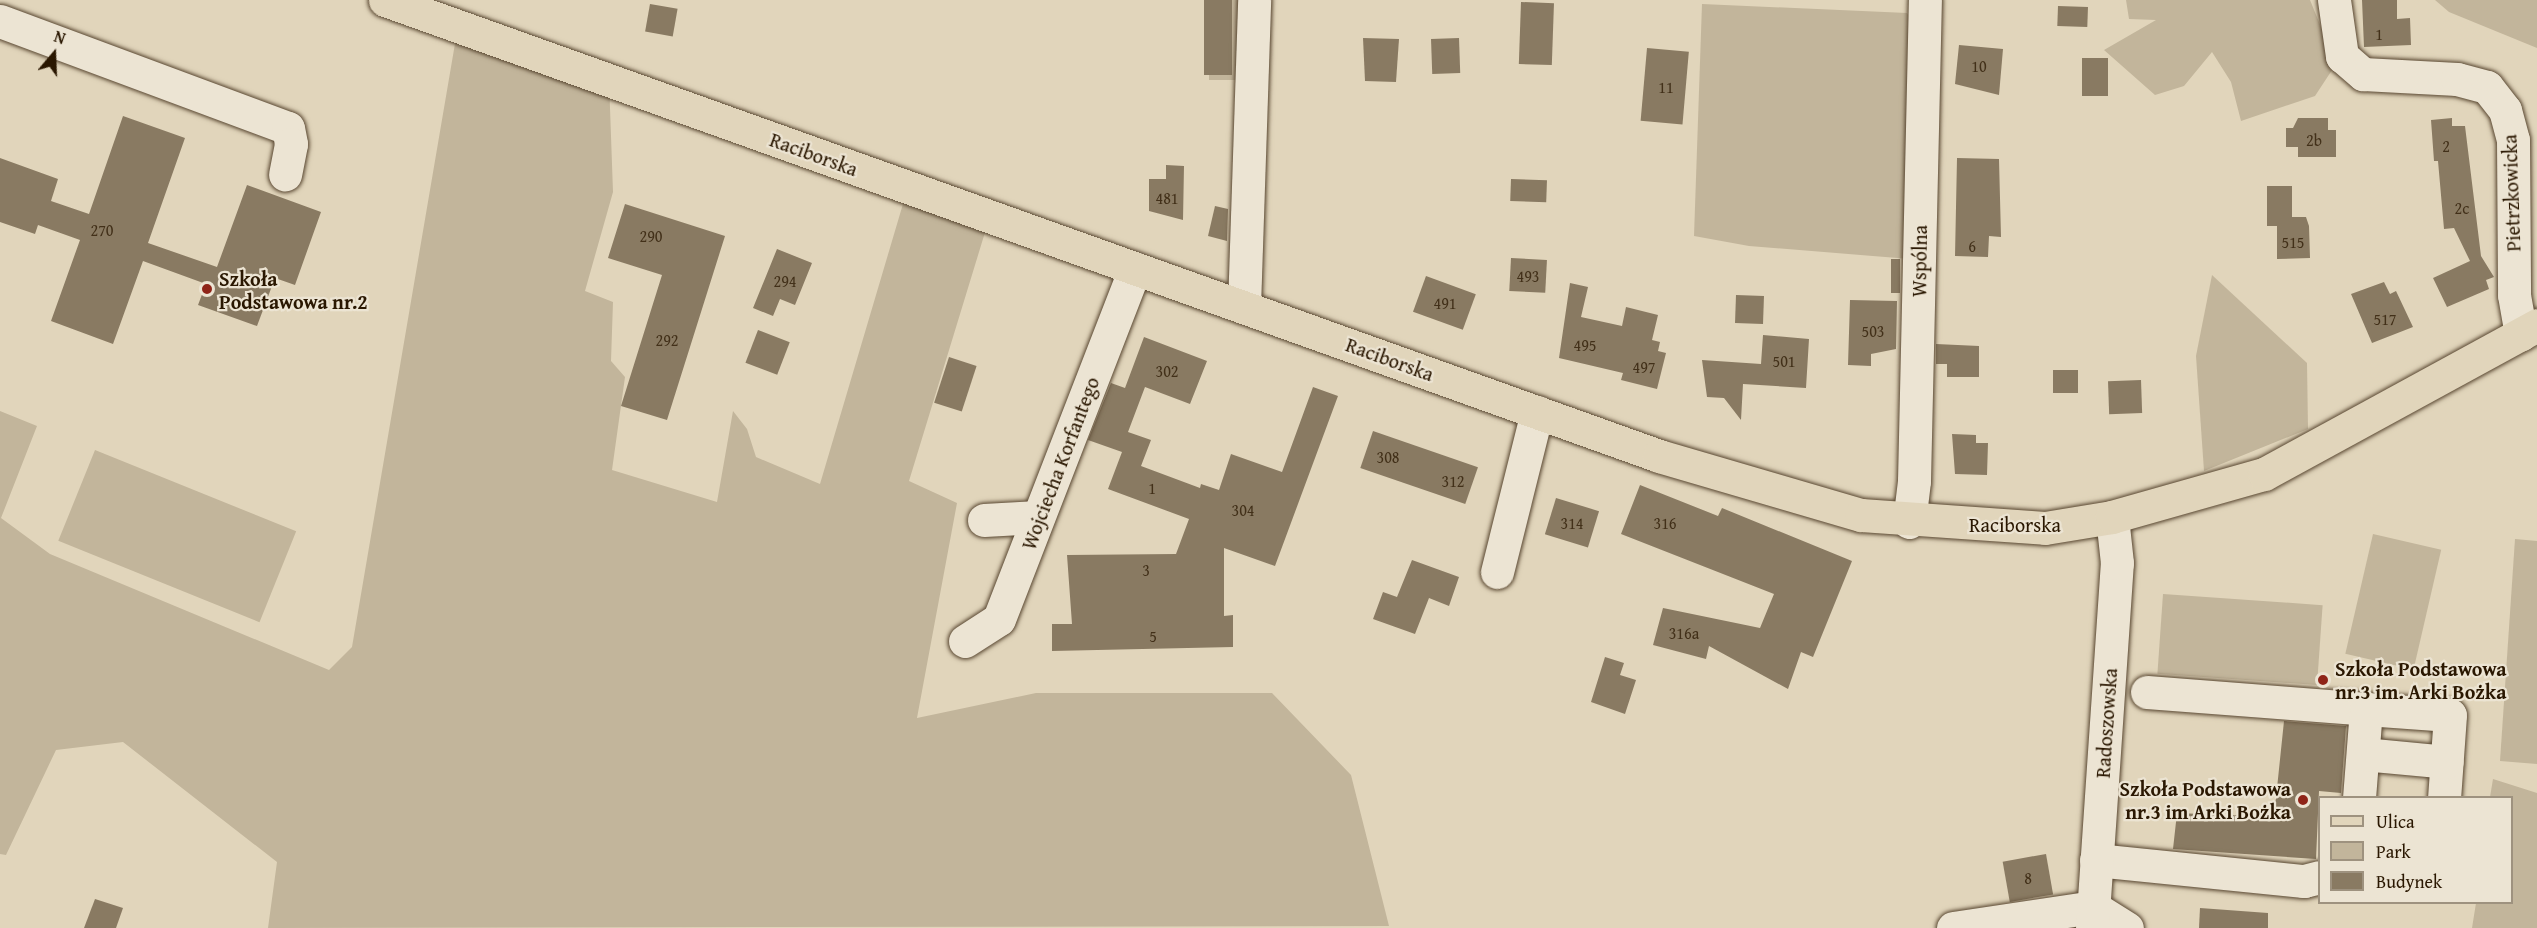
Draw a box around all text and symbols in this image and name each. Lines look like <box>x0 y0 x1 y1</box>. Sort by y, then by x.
north arrow <box>24 24 84 84</box>
text: N <box>51 24 69 50</box>
house number: 1 <box>2375 24 2383 44</box>
house number: 10 <box>1971 56 1987 76</box>
house number: 11 <box>1658 77 1674 97</box>
street label: Raciborska <box>767 127 861 181</box>
house number: 2b <box>2306 130 2322 150</box>
street label: Pietrzkowicka <box>2497 134 2525 252</box>
house number: 2 <box>2442 136 2450 156</box>
house number: 481 <box>1155 188 1179 208</box>
house number: 2c <box>2455 198 2469 218</box>
house number: 270 <box>90 220 114 240</box>
street label: Wspólna <box>1906 225 1932 297</box>
house number: 290 <box>639 226 663 246</box>
house number: 515 <box>2281 232 2305 252</box>
house number: 6 <box>1968 236 1976 256</box>
place label: Szkoła Podstawowa nr.2 <box>219 266 368 313</box>
house number: 493 <box>1516 266 1540 286</box>
house number: 294 <box>773 271 797 291</box>
marker: Szkoła Podstawowa nr.2 <box>200 282 214 296</box>
house number: 491 <box>1433 293 1457 313</box>
house number: 517 <box>2373 309 2397 329</box>
house number: 503 <box>1861 321 1885 341</box>
house number: 292 <box>655 330 679 350</box>
street label: Raciborska <box>1343 332 1437 386</box>
house number: 495 <box>1573 335 1597 355</box>
house number: 501 <box>1772 351 1796 371</box>
house number: 497 <box>1632 357 1656 377</box>
house number: 302 <box>1155 361 1179 381</box>
street label: Wojciecha Korfantego <box>1016 373 1104 553</box>
house number: 308 <box>1376 447 1400 467</box>
house number: 312 <box>1441 471 1465 491</box>
house number: 1 <box>1148 478 1156 498</box>
house number: 304 <box>1231 500 1255 520</box>
street label: Raciborska <box>1969 512 2061 536</box>
house number: 314 <box>1560 513 1584 533</box>
house number: 316 <box>1653 513 1677 533</box>
house number: 3 <box>1142 560 1150 580</box>
house number: 316a <box>1669 623 1699 643</box>
house number: 5 <box>1149 626 1157 646</box>
place label: Szkoła Podstawowa nr.3 im. Arki Bożka <box>2335 656 2507 703</box>
street label: Radoszowska <box>2090 667 2122 779</box>
marker: Szkoła Podstawowa nr.3 im. Arki Bożka <box>2316 673 2330 687</box>
place label: Szkoła Podstawowa nr.3 im Arki Bożka <box>2119 777 2291 824</box>
marker: Szkoła Podstawowa nr.3 im Arki Bożka <box>2296 793 2310 807</box>
legend <box>2318 796 2513 904</box>
text: Ulica <box>2376 808 2414 835</box>
text: Park <box>2376 838 2411 865</box>
house number: 8 <box>2024 868 2032 888</box>
text: Budynek <box>2376 868 2442 895</box>

